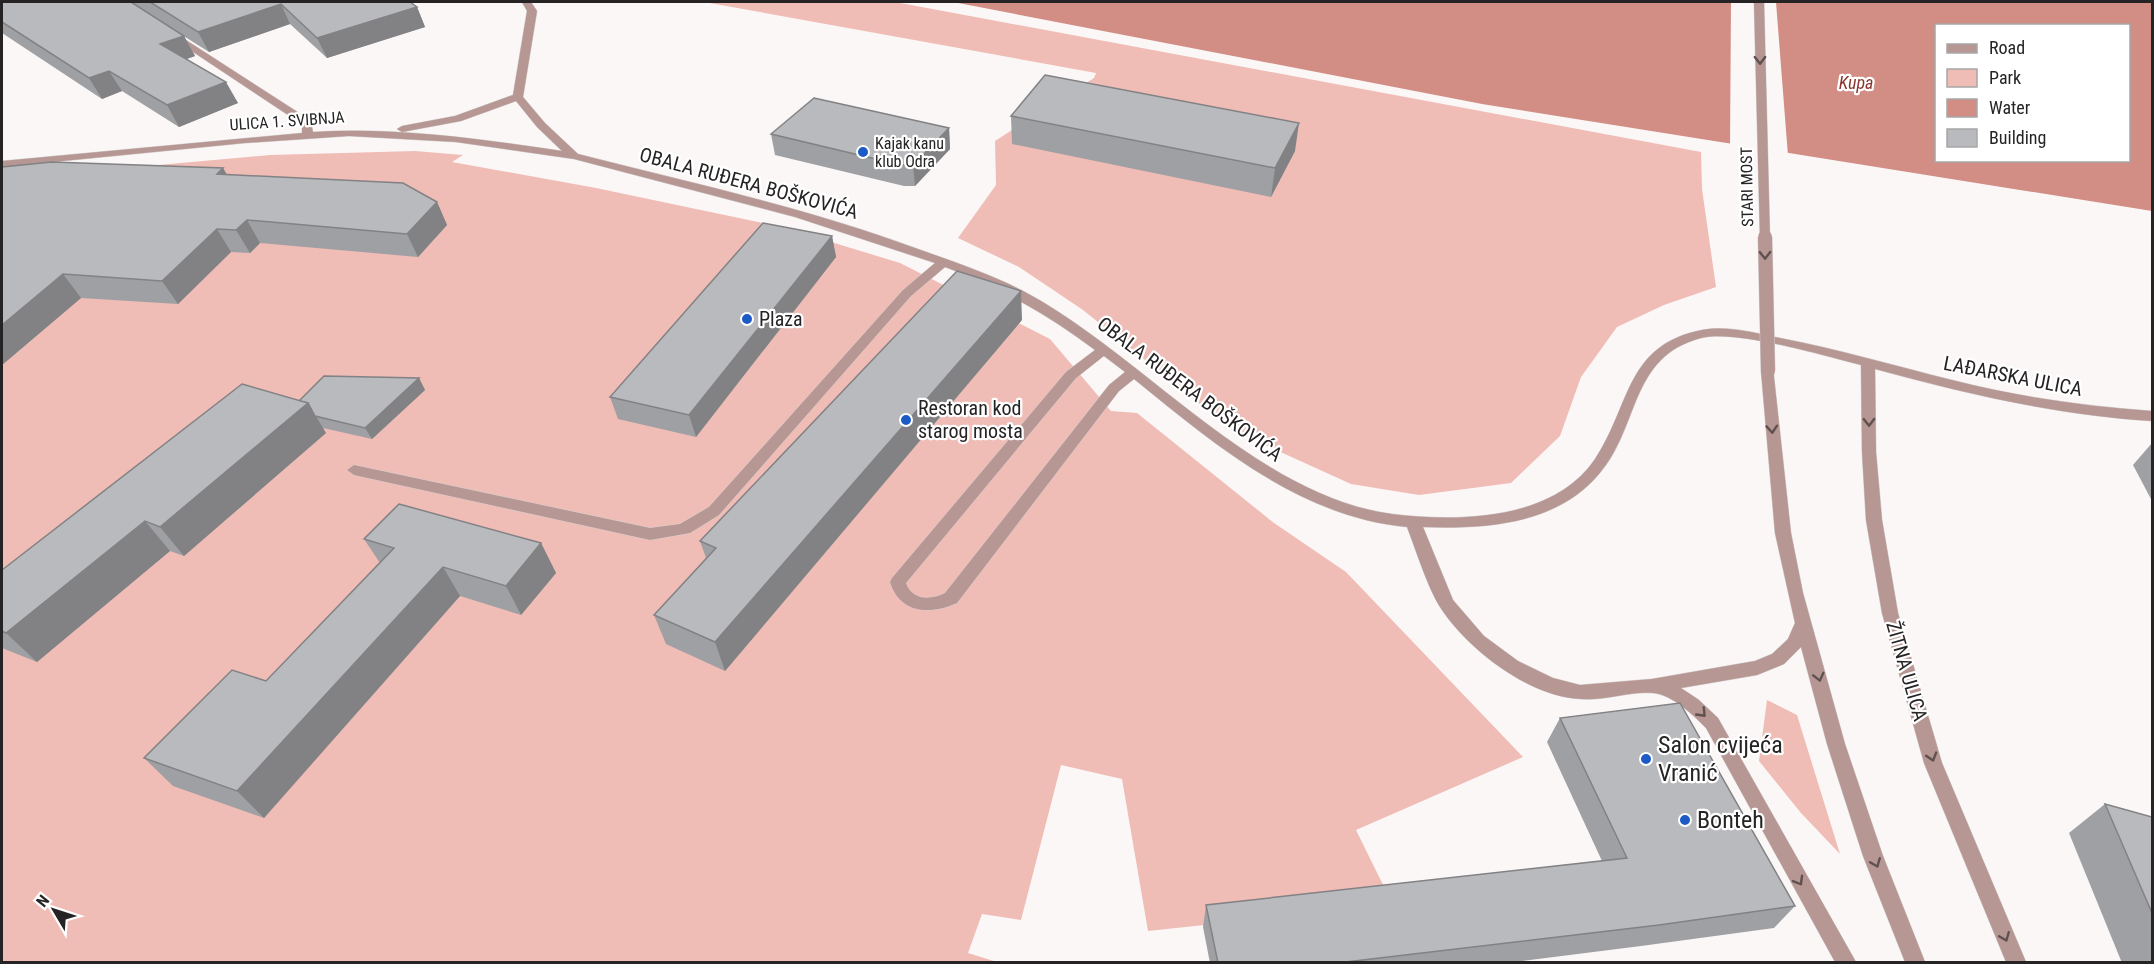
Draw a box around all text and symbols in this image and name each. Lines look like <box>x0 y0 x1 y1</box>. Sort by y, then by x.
legend <box>1935 24 2130 162</box>
text: Road <box>1989 37 2025 58</box>
one-way arrow <box>1754 55 1767 64</box>
text: Park <box>1989 67 2021 88</box>
water label: Kupa <box>1839 72 1873 93</box>
text: Water <box>1989 97 2031 118</box>
street label: ULICA 1. SVIBNJA <box>229 108 345 134</box>
text: Building <box>1989 127 2046 148</box>
place label: Kajak kanu klub Odra <box>875 134 944 171</box>
street label: OBALA RUĐERA BOŠKOVIĆA <box>637 142 861 224</box>
marker: Kajak kanu klub Odra <box>856 145 870 159</box>
street label: STARI MOST <box>1737 147 1757 227</box>
one-way arrow <box>1759 250 1772 259</box>
place label: Plaza <box>759 307 803 331</box>
marker: Plaza <box>740 312 754 326</box>
street label: OBALA RUĐERA BOŠKOVIĆA <box>1093 312 1288 467</box>
street label: LAĐARSKA ULICA <box>1942 351 2085 401</box>
place label: Restoran kod starog mosta <box>918 396 1023 443</box>
marker: Restoran kod starog mosta <box>899 413 913 427</box>
one-way arrow <box>1863 418 1875 427</box>
one-way arrow <box>1766 425 1779 434</box>
street label: ŽITNA ULICA <box>1881 618 1933 724</box>
one-way arrow <box>1811 672 1824 682</box>
one-way arrow <box>1695 705 1706 716</box>
place label: Salon cvijeća Vranić <box>1658 731 1783 787</box>
one-way arrow <box>1925 751 1937 762</box>
marker: Salon cvijeća Vranić <box>1639 752 1653 766</box>
place label: Bonteh <box>1697 806 1764 834</box>
marker: Bonteh <box>1678 813 1692 827</box>
one-way arrow <box>1869 857 1881 868</box>
one-way arrow <box>1792 875 1803 886</box>
north arrow <box>24 880 84 940</box>
text: N <box>32 891 53 911</box>
one-way arrow <box>1998 931 2010 942</box>

